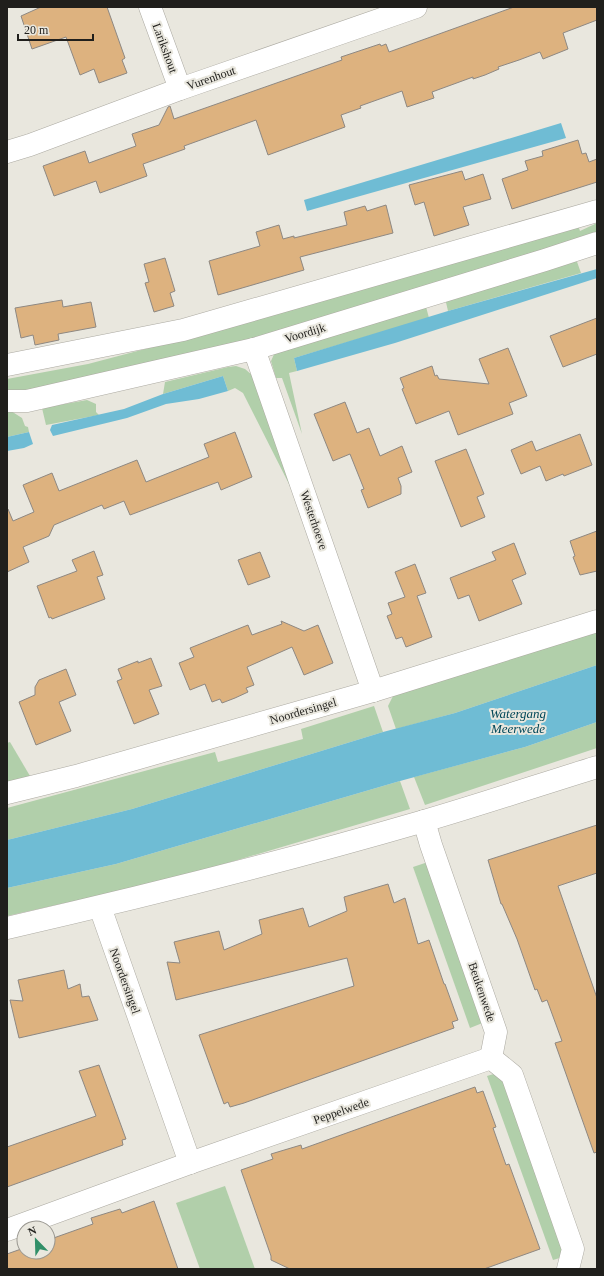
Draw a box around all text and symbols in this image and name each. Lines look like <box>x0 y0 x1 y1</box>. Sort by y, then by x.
scale bar <box>18 16 93 42</box>
street label: Larikshout <box>150 21 181 75</box>
text: 20 m <box>24 23 49 37</box>
street label: Vurenhout <box>185 63 238 93</box>
street label: Voordijk <box>283 320 327 346</box>
street label: Westerhoeve <box>297 489 331 551</box>
street label: Noordersingel <box>268 695 339 727</box>
water label: Watergang Meerwede <box>490 706 547 736</box>
street label: Noordersingel <box>107 946 144 1016</box>
street label: Beukenwede <box>465 960 499 1024</box>
street label: Peppelwede <box>311 1095 371 1127</box>
north arrow <box>16 1220 56 1260</box>
text: N <box>26 1224 38 1238</box>

